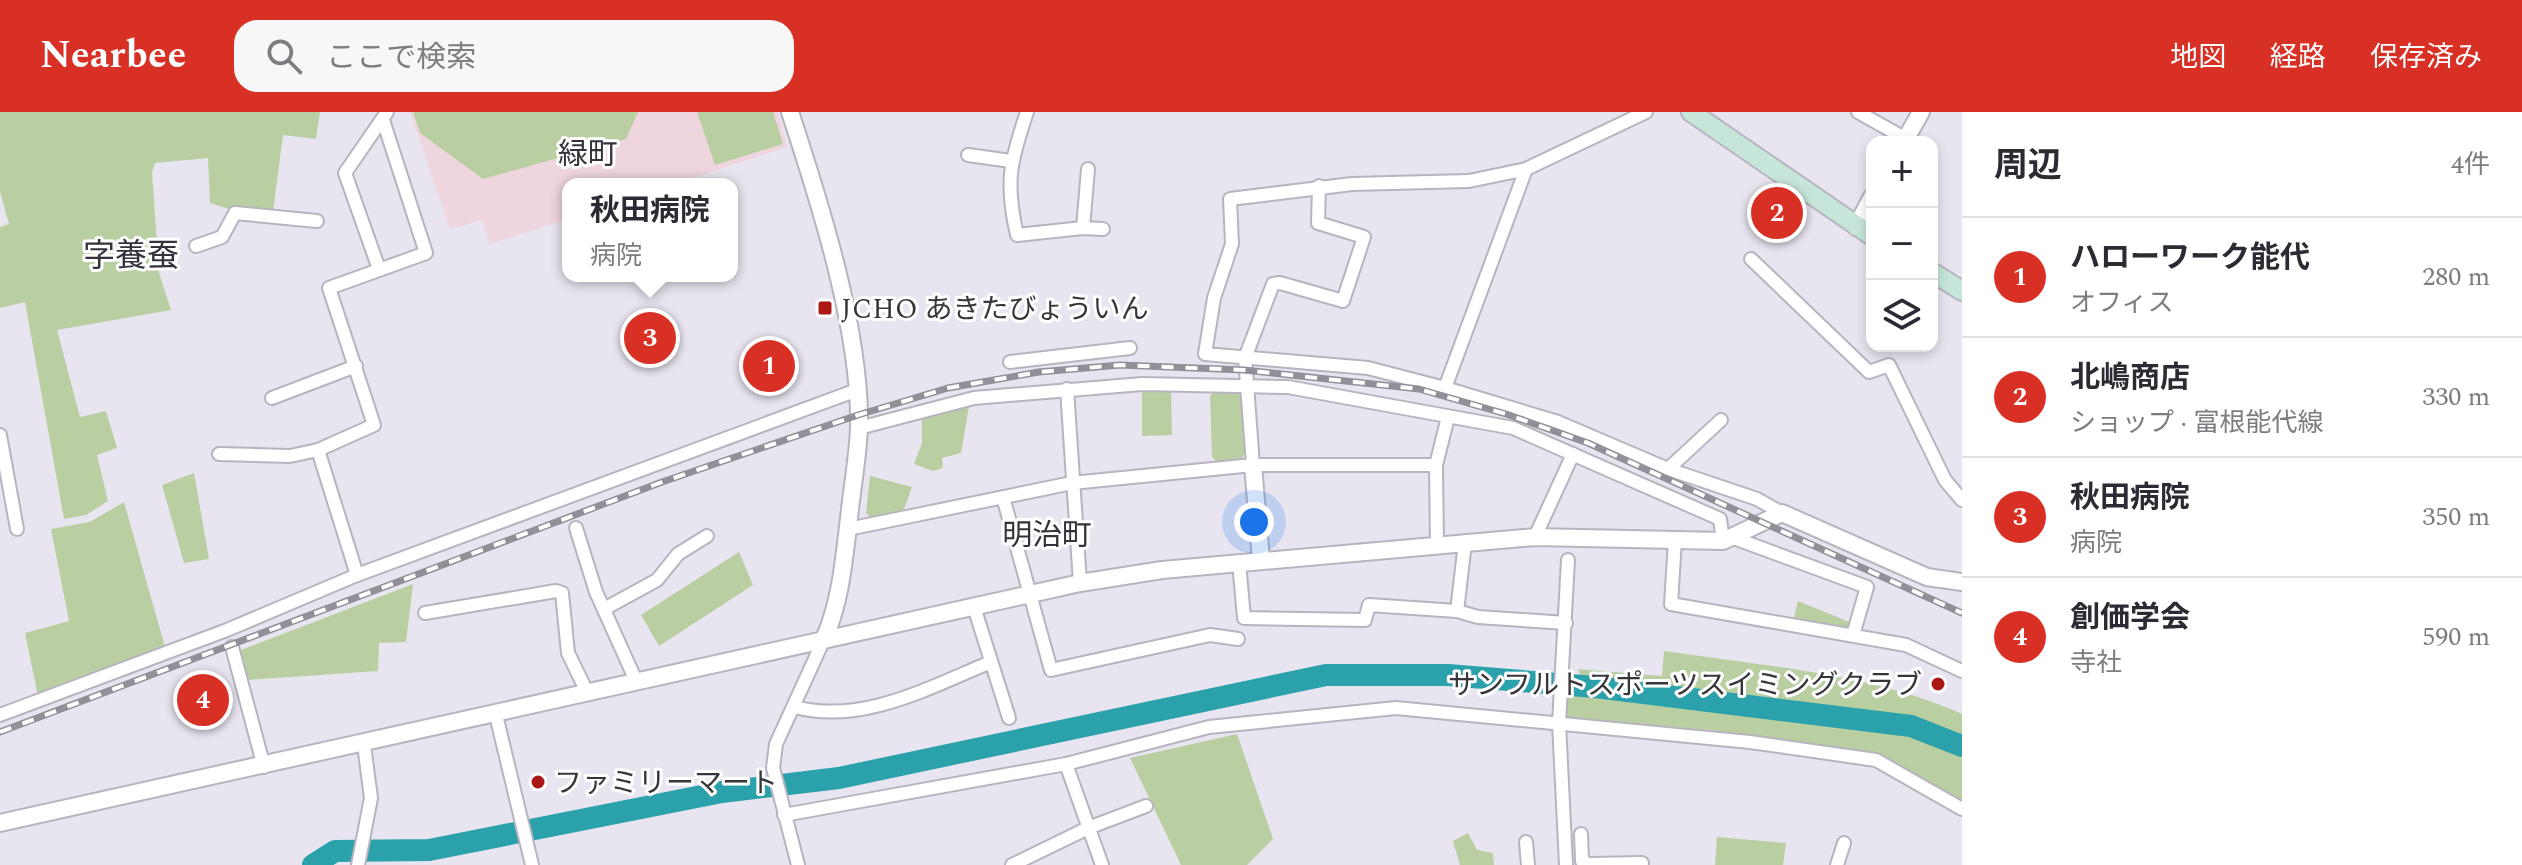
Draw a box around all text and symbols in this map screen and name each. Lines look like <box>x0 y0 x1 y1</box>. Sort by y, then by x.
search box <box>234 20 794 92</box>
text: Nearbee <box>40 27 186 85</box>
icon: search <box>262 34 306 78</box>
text: ここで検索 <box>326 35 476 81</box>
text: 地図 <box>2170 36 2226 79</box>
text: 経路 <box>2270 36 2326 79</box>
text: 保存済み <box>2370 36 2482 79</box>
district label: 緑町 <box>558 132 618 178</box>
map controls <box>1866 136 1938 352</box>
button: + <box>1866 136 1938 208</box>
text: 周辺 <box>1994 140 2062 192</box>
text: 4件 <box>2451 145 2490 185</box>
popup <box>562 178 738 282</box>
pin: 2 <box>1751 183 1803 243</box>
text: 秋田病院 <box>590 188 710 234</box>
button: − <box>1866 208 1938 280</box>
district label: 字養蚕 <box>83 232 179 281</box>
text: ハローワーク能代 <box>2070 235 2310 281</box>
text: 病院 <box>590 236 642 276</box>
text: 1 <box>2013 257 2027 297</box>
text: 280 m <box>2422 257 2490 297</box>
button: layers <box>1866 280 1938 352</box>
text: オフィス <box>2070 283 2173 323</box>
place label: JCHO あきたびょういん <box>841 288 1149 331</box>
marker: JCHO あきたびょういん <box>816 299 834 317</box>
pin: 3 <box>624 308 676 368</box>
pin: 1 <box>743 336 795 396</box>
text: 北嶋商店 <box>2070 355 2190 401</box>
text: 2 <box>2013 377 2027 417</box>
text: 330 m <box>2422 377 2490 417</box>
text: ショップ · 富根能代線 <box>2070 403 2324 443</box>
text: 秋田病院 <box>2070 475 2190 521</box>
text: 3 <box>2013 497 2027 537</box>
text: 350 m <box>2422 497 2490 537</box>
your location <box>1234 502 1274 542</box>
district label: 明治町 <box>1002 513 1092 559</box>
text: 病院 <box>2070 523 2122 563</box>
text: 創価学会 <box>2070 595 2190 641</box>
text: 4 <box>2013 617 2027 657</box>
text: 590 m <box>2422 617 2490 657</box>
text: 寺社 <box>2070 643 2122 683</box>
place label: サンフルトスポーツスイミングクラブ <box>1448 664 1922 707</box>
pin: 4 <box>177 670 229 730</box>
marker: サンフルトスポーツスイミングクラブ <box>1929 675 1947 693</box>
place label: ファミリーマート <box>554 762 778 805</box>
marker: ファミリーマート <box>529 773 547 791</box>

